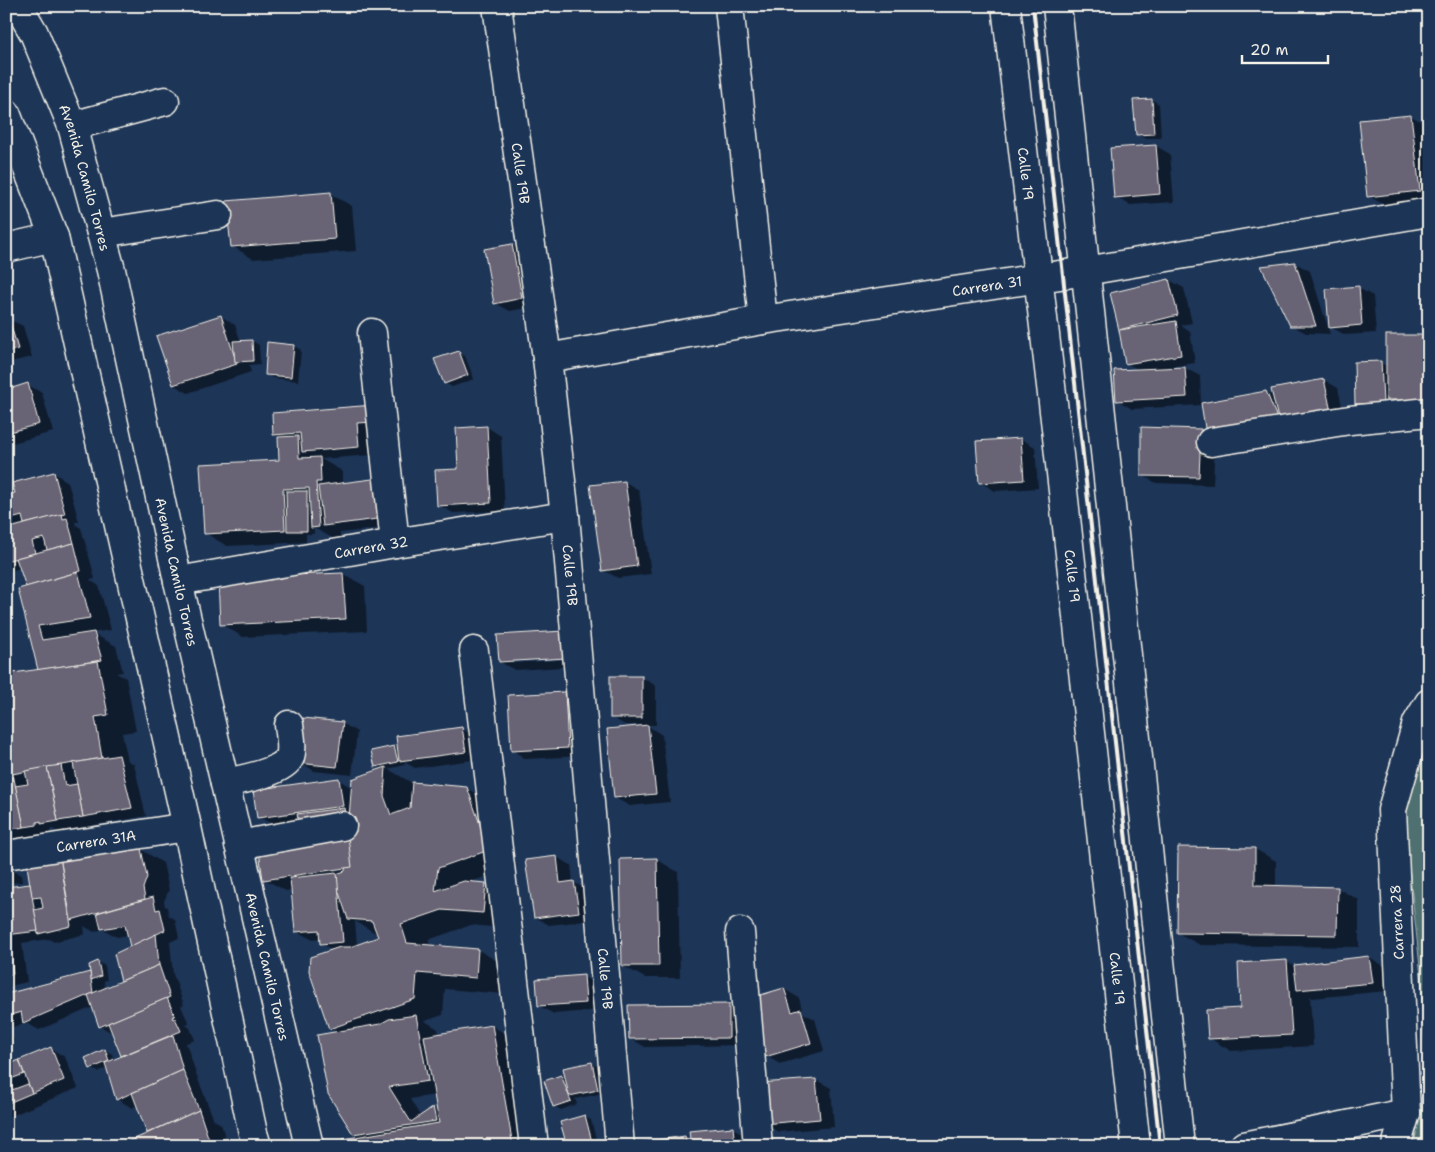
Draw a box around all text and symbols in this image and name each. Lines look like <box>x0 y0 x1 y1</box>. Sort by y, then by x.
scale bar <box>1242 32 1329 64</box>
text: 20 m <box>1250 40 1289 60</box>
street label: Avenida Camilo Torres <box>55 101 114 253</box>
street label: Calle 19B <box>508 142 534 205</box>
street label: Calle 19 <box>1014 146 1038 201</box>
street label: Carrera 31 <box>951 272 1023 300</box>
street label: Avenida Camilo Torres <box>151 496 202 648</box>
street label: Carrera 32 <box>333 532 409 562</box>
street label: Calle 19B <box>559 544 582 607</box>
street label: Calle 19 <box>1061 549 1084 604</box>
street label: Carrera 31A <box>55 826 137 856</box>
street label: Carrera 28 <box>1386 884 1408 960</box>
street label: Avenida Camilo Torres <box>241 891 293 1043</box>
street label: Calle 19B <box>594 947 617 1010</box>
street label: Calle 19 <box>1105 951 1129 1006</box>

